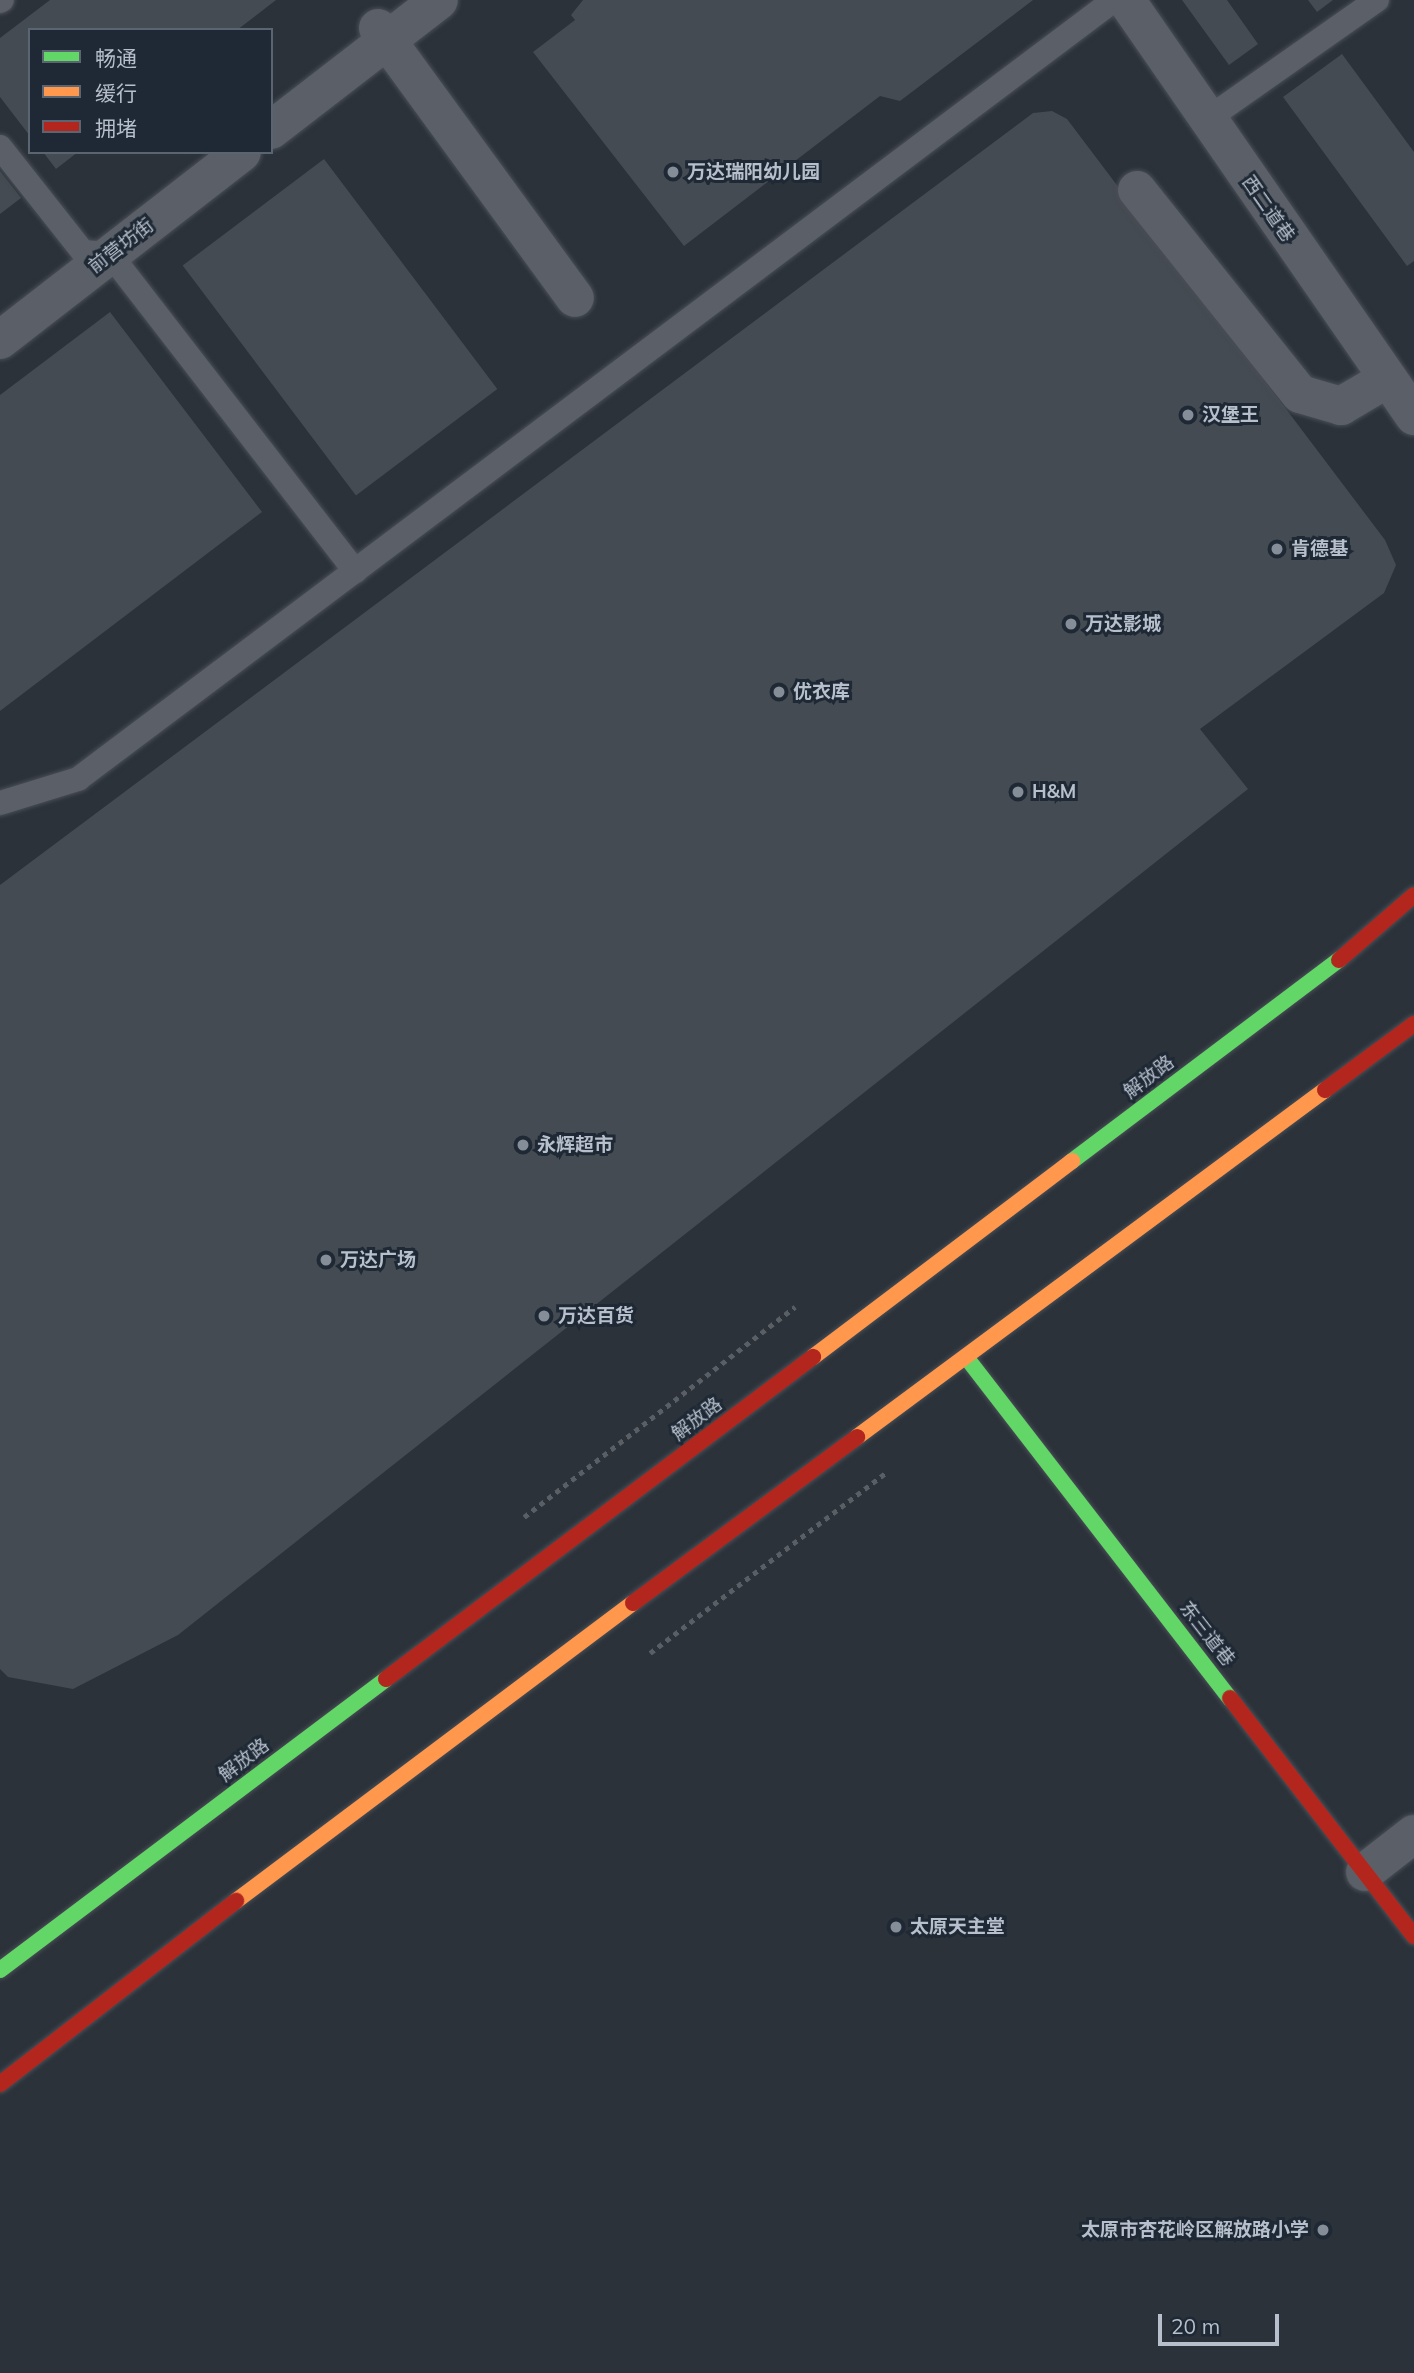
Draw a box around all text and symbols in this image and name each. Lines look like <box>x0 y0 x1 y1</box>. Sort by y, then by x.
legend <box>28 28 273 154</box>
text: 畅通 <box>95 45 137 71</box>
text: 缓行 <box>95 80 137 106</box>
text: 拥堵 <box>95 115 137 141</box>
place label: 万达瑞阳幼儿园 <box>687 161 820 183</box>
marker: 万达瑞阳幼儿园 <box>665 164 681 180</box>
street label: 西二道巷 <box>1237 171 1299 247</box>
street label: 前营坊街 <box>84 214 158 278</box>
place label: 汉堡王 <box>1202 404 1259 426</box>
marker: 汉堡王 <box>1180 407 1196 423</box>
place label: 肯德基 <box>1291 538 1348 560</box>
marker: 肯德基 <box>1269 541 1285 557</box>
place label: 万达影城 <box>1085 613 1161 635</box>
marker: 万达影城 <box>1063 616 1079 632</box>
place label: 优衣库 <box>793 681 850 703</box>
marker: 优衣库 <box>771 684 787 700</box>
place label: H&M <box>1032 781 1076 803</box>
marker: H&M <box>1010 784 1026 800</box>
street label: 解放路 <box>1119 1051 1179 1103</box>
place label: 永辉超市 <box>537 1134 613 1156</box>
marker: 永辉超市 <box>515 1137 531 1153</box>
place label: 万达广场 <box>340 1249 416 1271</box>
marker: 万达广场 <box>318 1252 334 1268</box>
place label: 万达百货 <box>558 1305 634 1327</box>
marker: 万达百货 <box>536 1308 552 1324</box>
street label: 解放路 <box>667 1393 727 1445</box>
street label: 东三道巷 <box>1175 1597 1239 1671</box>
street label: 解放路 <box>214 1734 274 1786</box>
place label: 太原天主堂 <box>910 1916 1005 1938</box>
marker: 太原天主堂 <box>888 1919 904 1935</box>
place label: 太原市杏花岭区解放路小学 <box>1081 2219 1309 2241</box>
marker: 太原市杏花岭区解放路小学 <box>1315 2222 1331 2238</box>
scale bar <box>1162 2300 1283 2344</box>
text: 20 m <box>1171 2313 1220 2339</box>

